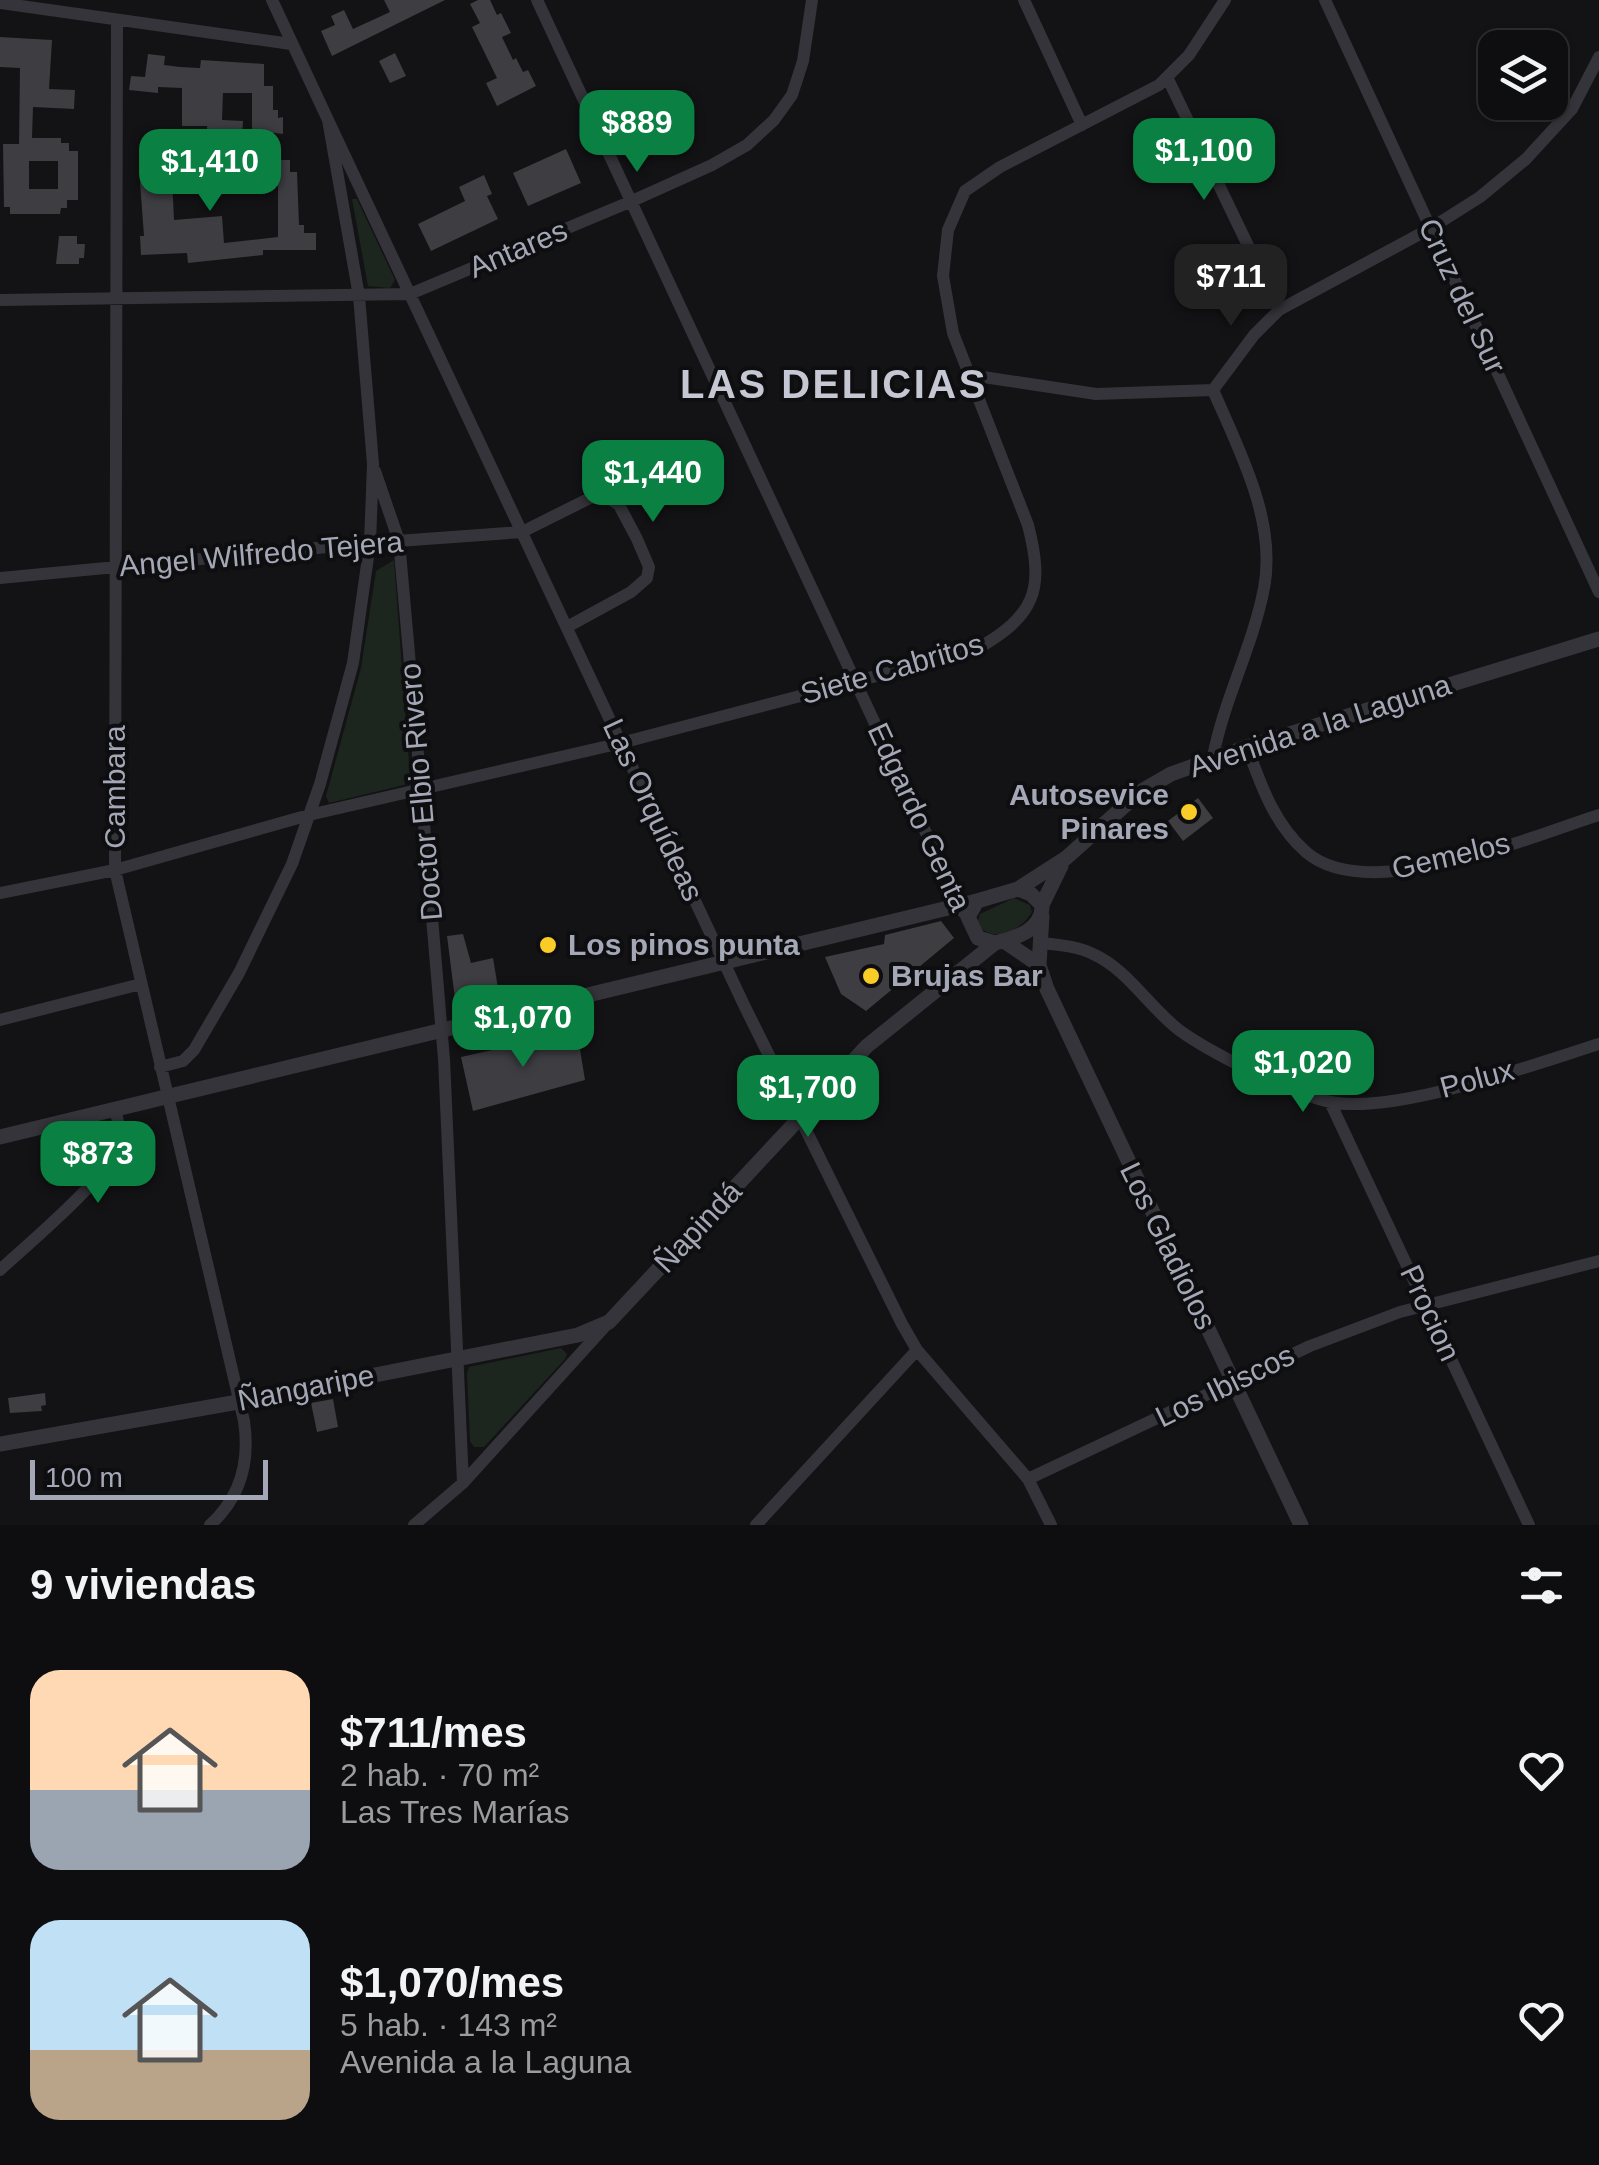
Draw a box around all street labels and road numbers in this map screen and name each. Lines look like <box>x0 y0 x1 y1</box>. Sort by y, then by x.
street label: Antares <box>464 213 572 284</box>
street label: Cruz del Sur <box>1412 213 1513 378</box>
street label: Angel Wilfredo Tejera <box>118 525 404 582</box>
street label: Siete Cabritos <box>797 627 987 710</box>
street label: Doctor Elbio Rivero <box>393 662 448 922</box>
street label: Avenida a la Laguna <box>1185 668 1455 783</box>
street label: Las Orquídeas <box>597 714 710 906</box>
street label: Edgardo Genta <box>862 718 978 916</box>
street label: Cambara <box>98 725 131 849</box>
street label: Gemelos <box>1389 826 1513 885</box>
street label: Polux <box>1436 1053 1517 1104</box>
street label: Los Gladiolos <box>1114 1157 1223 1335</box>
street label: Ñapindá <box>647 1174 748 1279</box>
street label: Procion <box>1394 1260 1467 1366</box>
street label: Los Ibiscos <box>1150 1338 1299 1433</box>
street label: Ñangaripe <box>235 1358 377 1417</box>

